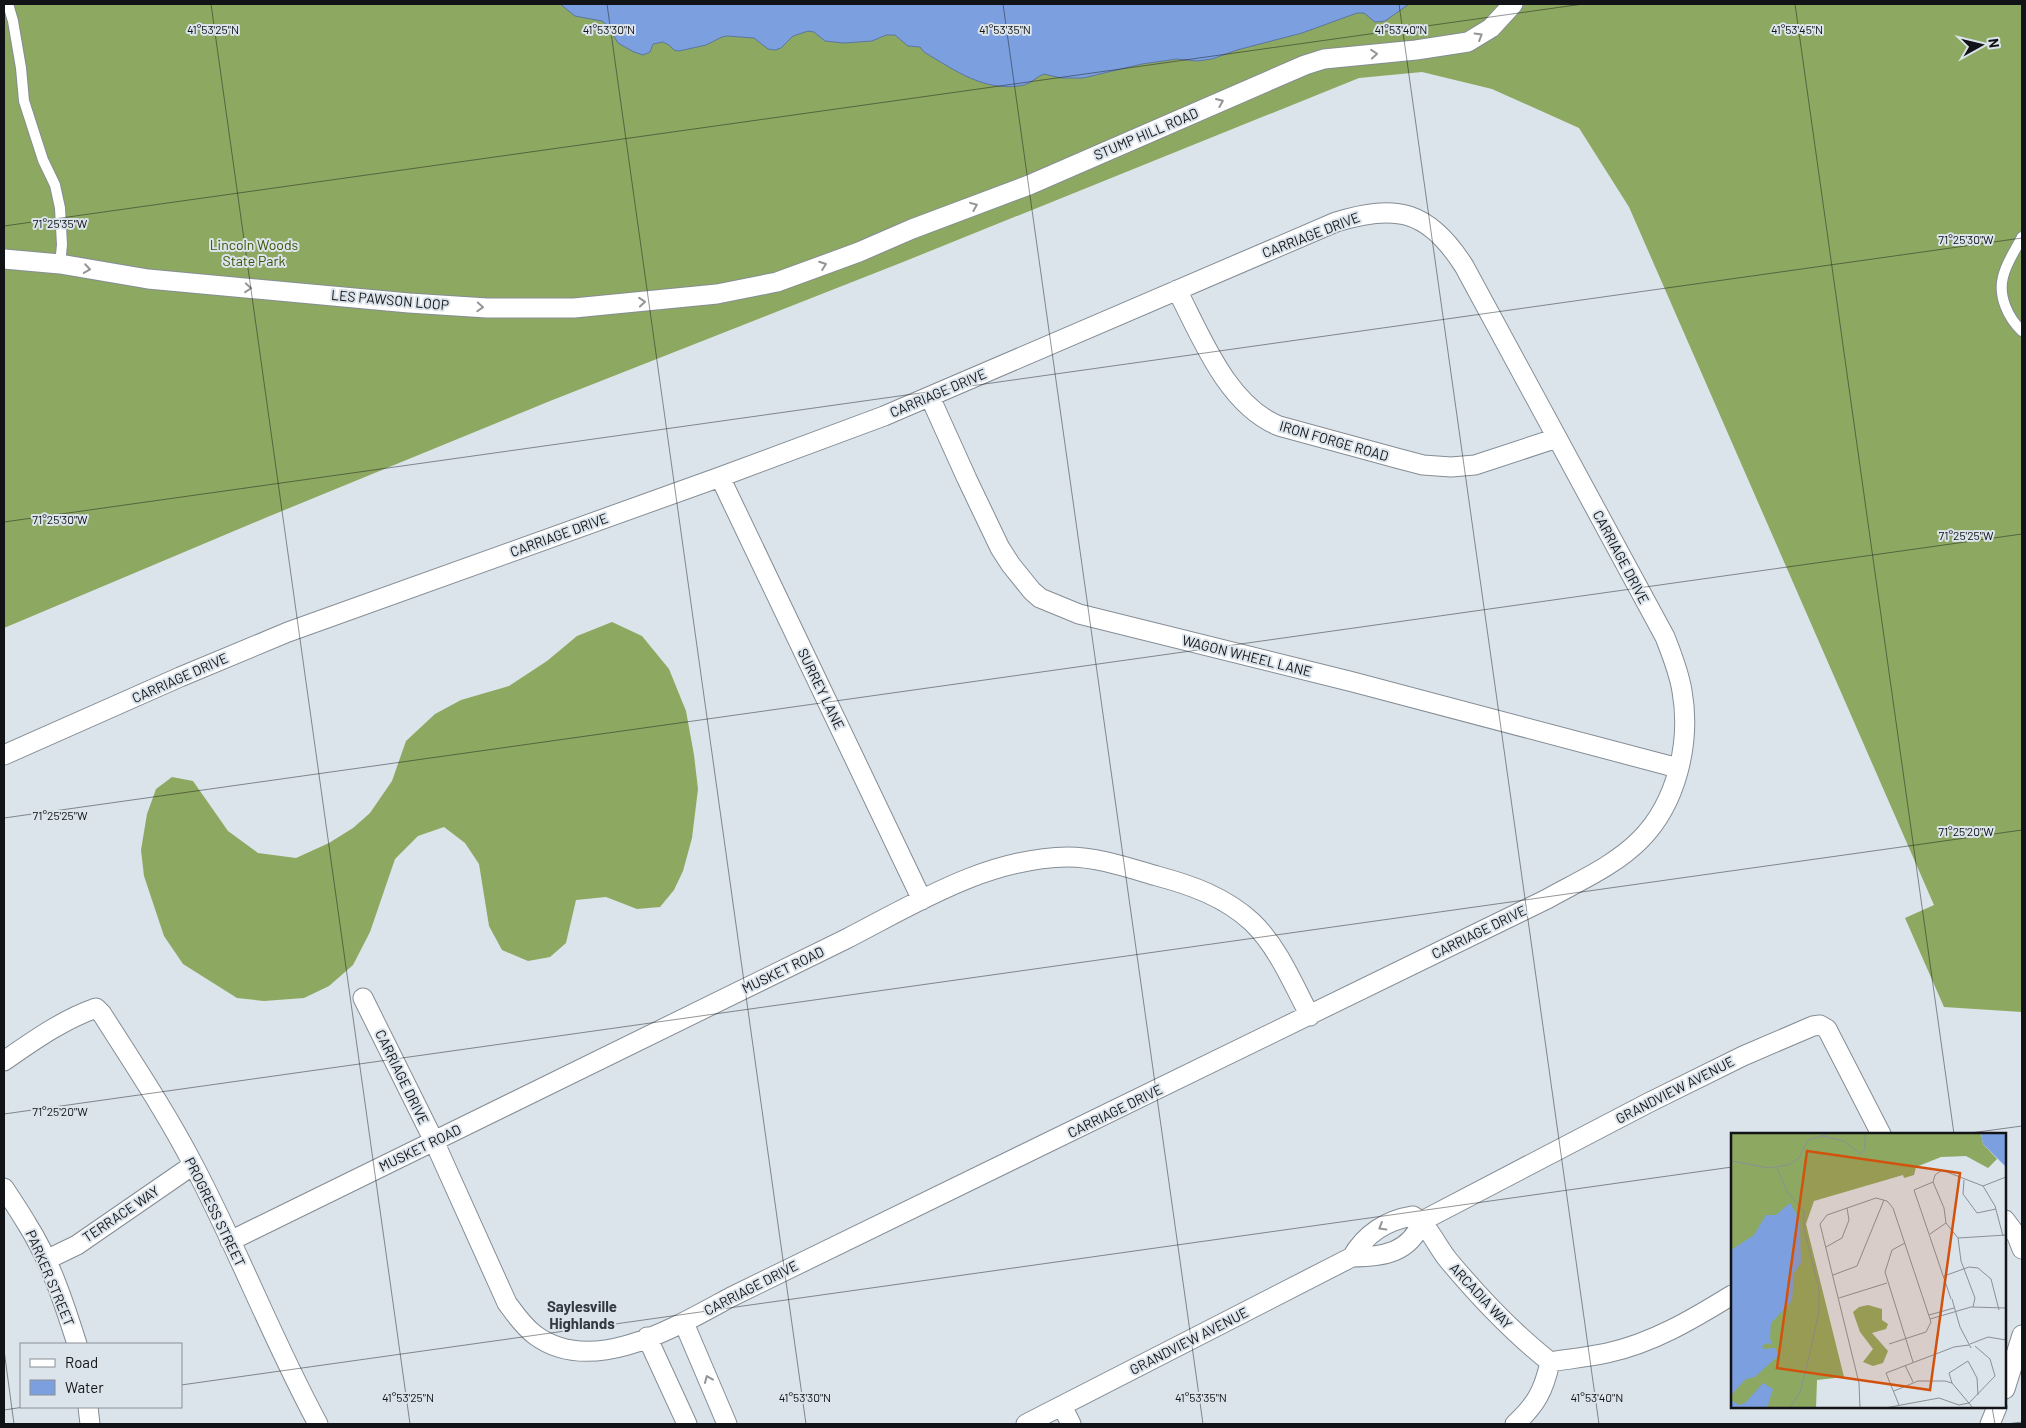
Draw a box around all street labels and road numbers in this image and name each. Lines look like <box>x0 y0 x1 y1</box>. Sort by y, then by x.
street label: STUMP HILL ROAD <box>1091 104 1201 163</box>
street label: CARRIAGE DRIVE <box>1260 208 1362 261</box>
street label: LES PAWSON LOOP <box>330 286 450 313</box>
street label: CARRIAGE DRIVE <box>887 365 989 421</box>
street label: IRON FORGE ROAD <box>1278 417 1391 464</box>
street label: CARRIAGE DRIVE <box>1590 507 1653 606</box>
street label: CARRIAGE DRIVE <box>507 509 610 560</box>
street label: WAGON WHEEL LANE <box>1181 631 1314 680</box>
street label: SURREY LANE <box>794 645 848 732</box>
street label: CARRIAGE DRIVE <box>129 649 230 706</box>
street label: CARRIAGE DRIVE <box>1429 901 1529 962</box>
street label: MUSKET ROAD <box>739 942 827 997</box>
street label: CARRIAGE DRIVE <box>372 1027 433 1127</box>
street label: GRANDVIEW AVENUE <box>1613 1052 1737 1127</box>
street label: CARRIAGE DRIVE <box>1065 1080 1165 1141</box>
street label: MUSKET ROAD <box>376 1120 464 1175</box>
street label: PROGRESS STREET <box>182 1154 249 1269</box>
street label: TERRACE WAY <box>79 1182 162 1245</box>
street label: PARKER STREET <box>23 1227 78 1328</box>
street label: CARRIAGE DRIVE <box>701 1257 801 1319</box>
street label: ARCADIA WAY <box>1446 1259 1516 1332</box>
street label: GRANDVIEW AVENUE <box>1127 1303 1251 1378</box>

